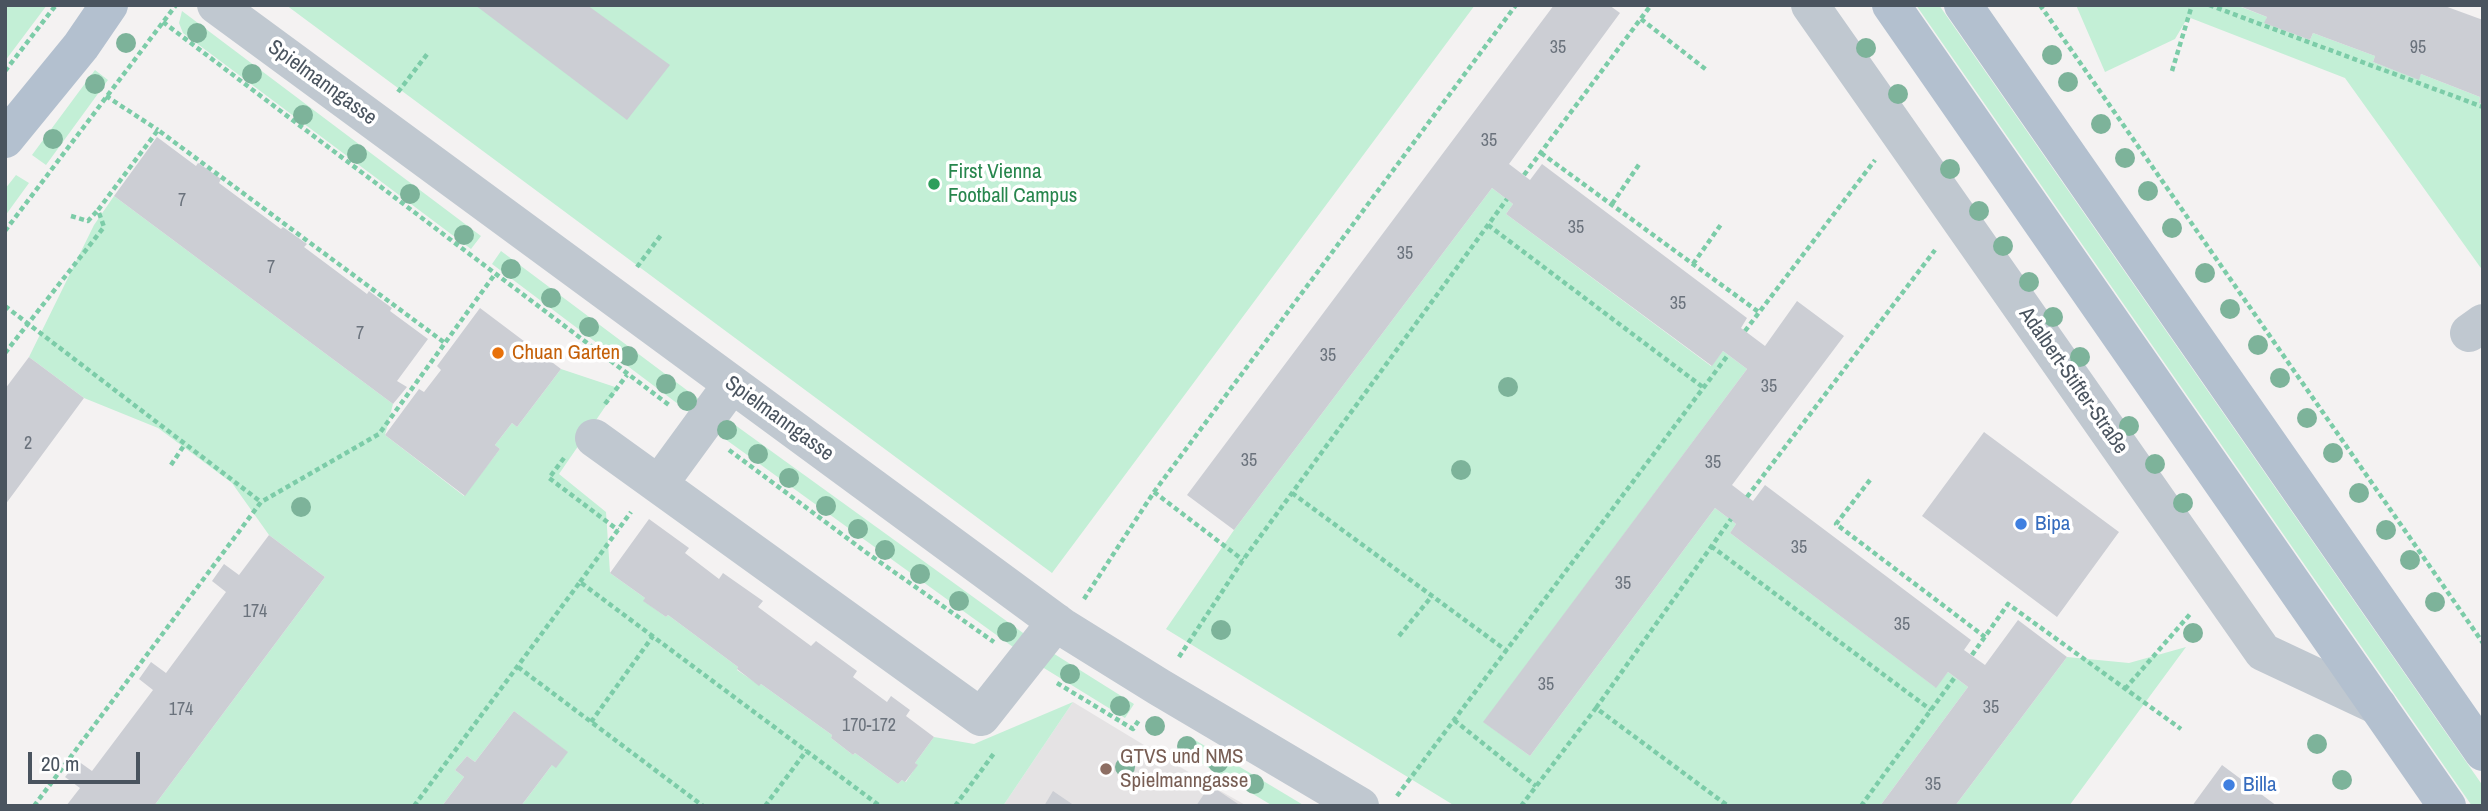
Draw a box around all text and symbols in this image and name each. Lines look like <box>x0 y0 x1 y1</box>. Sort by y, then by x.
street label: Spielmanngasse <box>263 35 381 131</box>
house number: 35 <box>1550 37 1566 59</box>
house number: 95 <box>2410 37 2426 59</box>
house number: 35 <box>1481 130 1497 152</box>
place label: First Vienna Football Campus <box>948 159 1077 209</box>
marker: First Vienna Football Campus <box>926 176 942 192</box>
house number: 7 <box>178 190 186 212</box>
house number: 35 <box>1568 217 1584 239</box>
house number: 35 <box>1397 243 1413 265</box>
house number: 7 <box>267 257 275 279</box>
house number: 35 <box>1670 293 1686 315</box>
street label: Adalbert-Stifter-Straße <box>2013 303 2133 459</box>
house number: 7 <box>356 323 364 345</box>
place label: Chuan Garten <box>512 340 620 366</box>
marker: Chuan Garten <box>490 345 506 361</box>
house number: 35 <box>1320 345 1336 367</box>
street label: Spielmanngasse <box>720 371 838 467</box>
house number: 35 <box>1761 376 1777 398</box>
house number: 2 <box>24 433 32 455</box>
house number: 35 <box>1241 450 1257 472</box>
house number: 35 <box>1705 452 1721 474</box>
place label: Bipa <box>2035 511 2070 537</box>
marker: Bipa <box>2013 516 2029 532</box>
house number: 35 <box>1791 537 1807 559</box>
house number: 35 <box>1615 573 1631 595</box>
house number: 174 <box>243 601 267 623</box>
house number: 35 <box>1894 614 1910 636</box>
house number: 35 <box>1538 674 1554 696</box>
house number: 35 <box>1983 697 1999 719</box>
house number: 174 <box>169 699 193 721</box>
house number: 170-172 <box>842 715 896 737</box>
scale bar <box>32 738 144 782</box>
place label: GTVS und NMS Spielmanngasse <box>1120 744 1248 794</box>
text: 20 m <box>41 749 79 778</box>
marker: GTVS und NMS Spielmanngasse <box>1098 761 1114 777</box>
place label: Billa <box>2243 772 2276 798</box>
house number: 35 <box>1925 774 1941 796</box>
marker: Billa <box>2221 777 2237 793</box>

